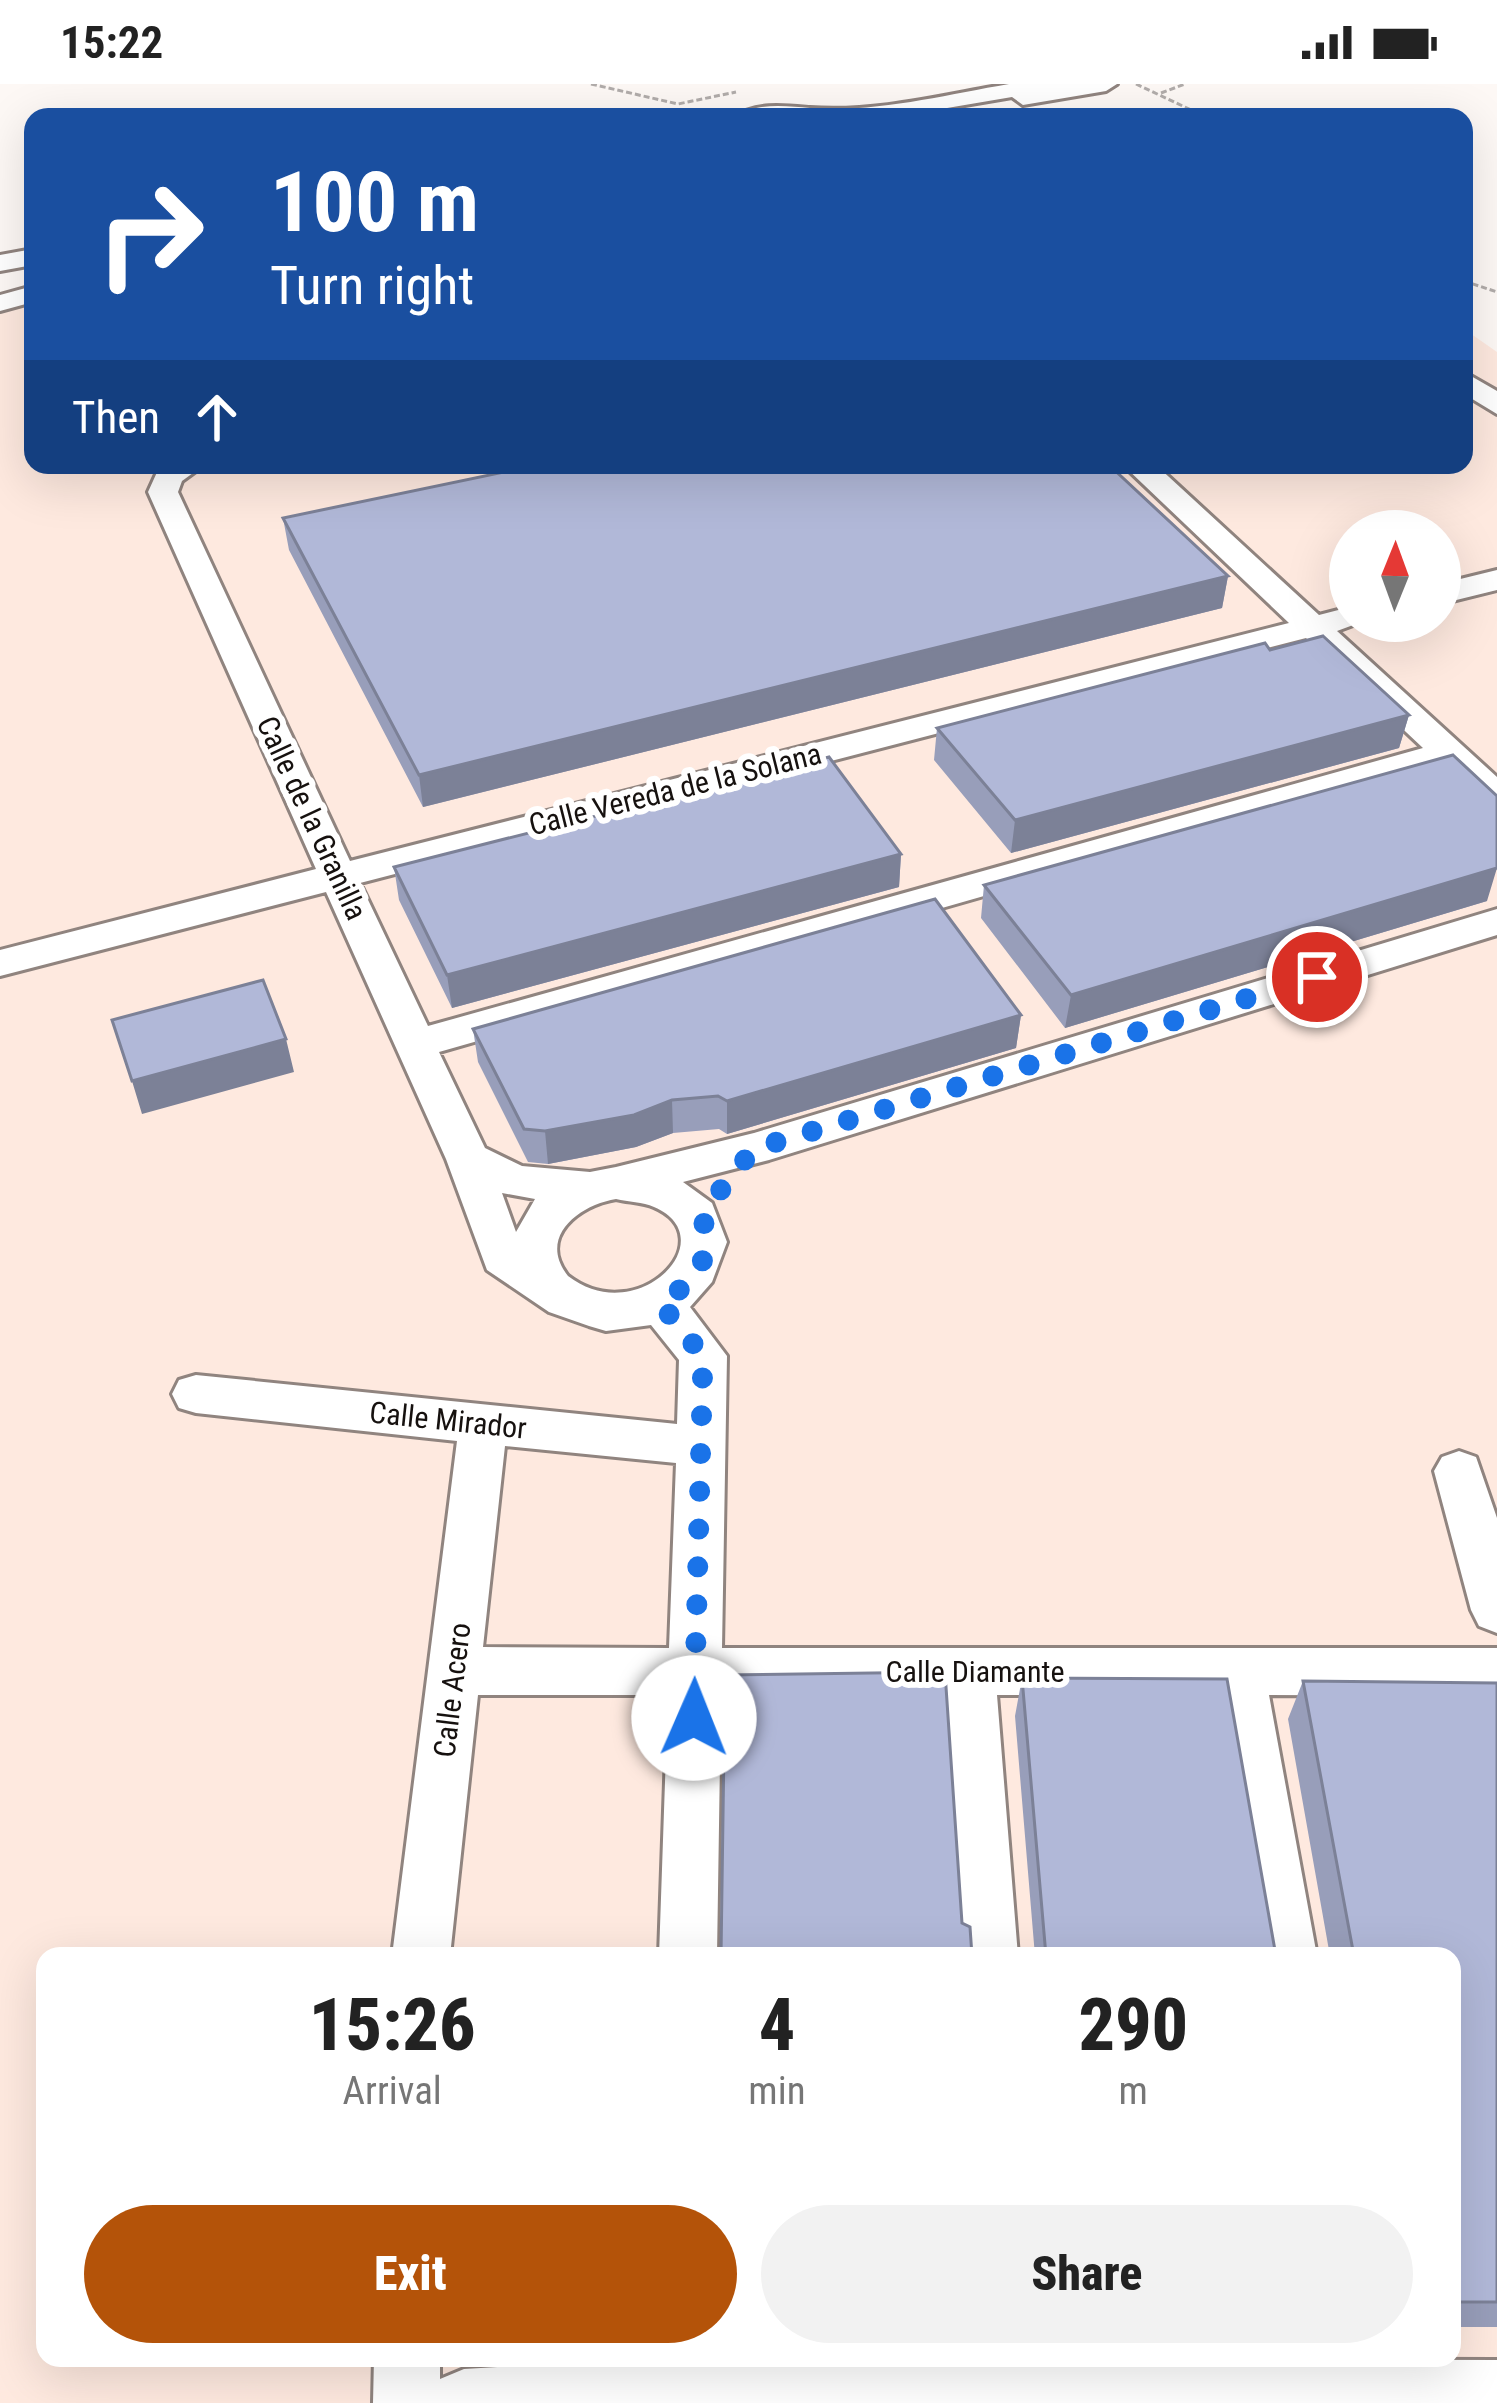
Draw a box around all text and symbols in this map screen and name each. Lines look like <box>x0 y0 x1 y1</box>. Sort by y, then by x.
text: 15:22 <box>60 16 163 69</box>
text: 100 m <box>270 153 479 252</box>
icon: right <box>72 156 228 312</box>
text: Turn right <box>270 254 474 317</box>
icon: ahead <box>184 384 250 450</box>
text: Then <box>72 391 160 444</box>
north arrow <box>1329 510 1461 642</box>
map controls <box>1329 510 1461 642</box>
street label: Calle de la Granilla <box>250 711 374 925</box>
street label: Calle Vereda de la Solana <box>525 736 825 842</box>
pin <box>1266 926 1368 1028</box>
icon: arrive <box>1284 944 1350 1010</box>
street label: Calle Mirador <box>368 1394 528 1446</box>
street label: Calle Acero <box>426 1621 478 1759</box>
street label: Calle Diamante <box>886 1654 1064 1689</box>
position arrow <box>631 1655 757 1781</box>
text: 15:26 <box>309 1983 476 2068</box>
text: 4 <box>759 1983 795 2068</box>
text: 290 <box>1078 1983 1188 2068</box>
text: Arrival <box>343 2068 442 2114</box>
text: min <box>748 2068 806 2114</box>
text: m <box>1119 2068 1148 2114</box>
button: Exit <box>84 2205 737 2343</box>
button: Share <box>761 2205 1413 2343</box>

